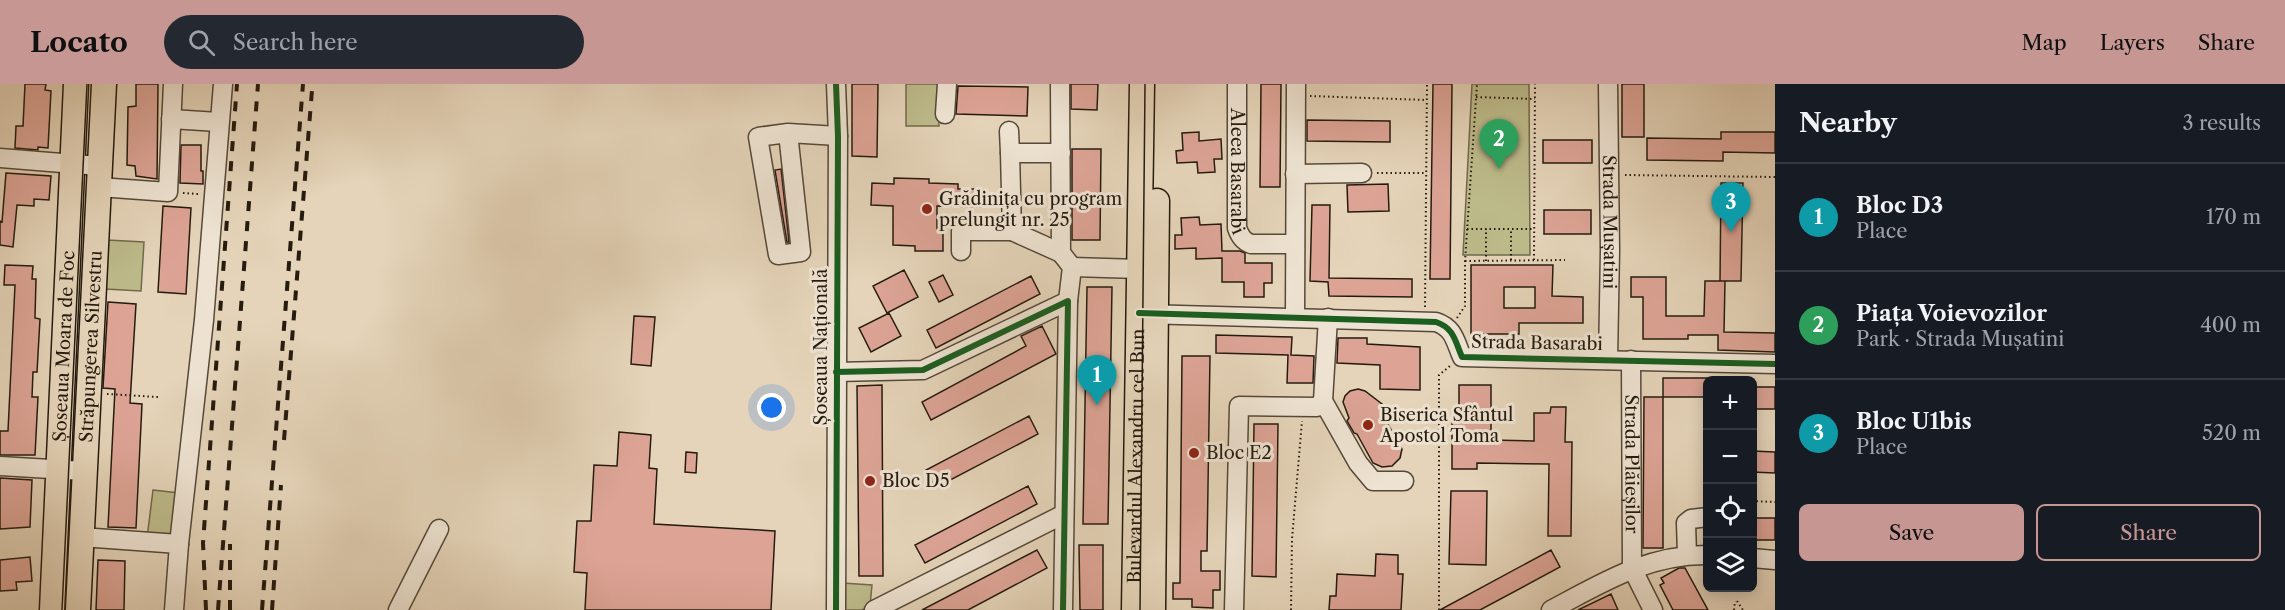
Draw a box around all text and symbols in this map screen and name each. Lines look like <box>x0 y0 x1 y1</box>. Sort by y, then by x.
search box <box>164 15 584 69</box>
text: Locato <box>30 25 128 59</box>
icon: search <box>185 26 218 59</box>
text: Search here <box>233 29 358 56</box>
text: Map <box>2022 30 2067 55</box>
text: Layers <box>2100 30 2165 55</box>
text: Share <box>2198 30 2255 55</box>
street label: Aleea Basarabi <box>1226 107 1250 238</box>
text: Nearby <box>1799 107 1897 139</box>
text: 3 results <box>2183 111 2261 135</box>
pin: 2 <box>1480 120 1518 169</box>
street label: Strada Mușatini <box>1598 155 1621 290</box>
pin: 3 <box>1712 182 1750 232</box>
place label: Grădinița cu program prelungit nr. 25 <box>939 188 1122 231</box>
text: Bloc D3 <box>1856 192 1943 219</box>
marker: Grădinița cu program prelungit nr. 25 <box>920 202 934 216</box>
text: 1 <box>1814 205 1823 229</box>
text: 170 m <box>2206 205 2261 229</box>
text: Place <box>1856 219 1907 243</box>
street label: Șoseaua Moara de Foc <box>49 250 79 443</box>
street label: Străpungerea Silvestru <box>75 250 107 443</box>
street label: Șoseaua Națională <box>810 268 832 425</box>
text: Piața Voievozilor <box>1856 300 2047 327</box>
text: 2 <box>1813 313 1824 337</box>
text: 400 m <box>2200 313 2261 337</box>
text: Park · Strada Mușatini <box>1856 327 2064 351</box>
street label: Bulevardul Alexandru cel Bun <box>1123 328 1149 584</box>
street label: Strada Basarabi <box>1471 331 1604 355</box>
pin: 1 <box>1078 356 1116 405</box>
map controls <box>1703 376 1757 592</box>
button: + <box>1703 376 1757 430</box>
your location <box>757 393 786 422</box>
street label: Strada Plăieșilor <box>1620 395 1643 534</box>
place label: Biserica Sfântul Apostol Toma <box>1379 404 1513 447</box>
text: Bloc U1bis <box>1856 408 1972 435</box>
marker: Biserica Sfântul Apostol Toma <box>1361 418 1375 432</box>
text: 3 <box>1813 421 1824 445</box>
text: 520 m <box>2202 421 2261 445</box>
button: − <box>1703 430 1757 484</box>
text: Place <box>1856 435 1907 459</box>
place label: Bloc E2 <box>1206 442 1272 464</box>
marker: Bloc E2 <box>1187 446 1201 460</box>
place label: Bloc D5 <box>882 470 949 492</box>
marker: Bloc D5 <box>863 474 877 488</box>
button: locate <box>1703 484 1757 538</box>
button: Save <box>1799 504 2024 561</box>
button: Share <box>2036 504 2261 561</box>
button: layers <box>1703 538 1757 592</box>

